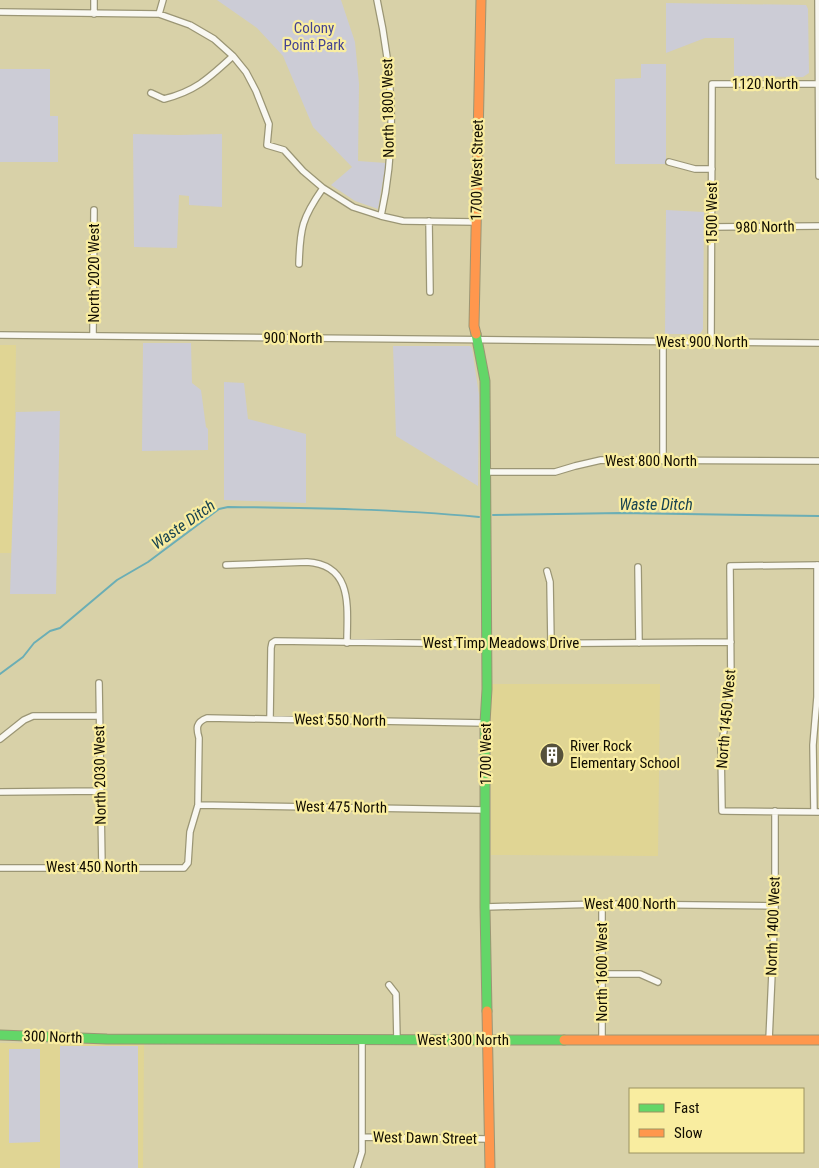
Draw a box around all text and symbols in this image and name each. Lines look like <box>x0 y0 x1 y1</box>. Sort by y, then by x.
park label: Colony Point Park <box>283 19 345 54</box>
street label: North 1800 West <box>378 58 398 158</box>
street label: 1120 North <box>732 75 798 93</box>
street label: 1700 West Street <box>467 119 487 221</box>
street label: 1500 West <box>703 182 721 244</box>
street label: 980 North <box>735 217 795 237</box>
street label: North 2020 West <box>85 223 103 323</box>
street label: 900 North <box>263 329 323 347</box>
street label: West 900 North <box>656 333 748 351</box>
street label: West 800 North <box>605 452 697 470</box>
water label: Waste Ditch <box>619 495 693 514</box>
water label: Waste Ditch <box>148 496 219 553</box>
street label: West Timp Meadows Drive <box>423 634 579 652</box>
street label: North 1450 West <box>713 669 739 769</box>
street label: West 550 North <box>294 710 386 730</box>
street label: 1700 West <box>477 723 495 785</box>
street label: North 2030 West <box>90 725 110 825</box>
place label: River Rock Elementary School <box>570 737 680 772</box>
building icon: River Rock Elementary School <box>539 742 565 768</box>
street label: West 475 North <box>295 797 387 817</box>
street label: West 450 North <box>46 858 138 876</box>
street label: North 1400 West <box>762 876 784 976</box>
street label: West 400 North <box>584 895 676 913</box>
street label: North 1600 West <box>593 922 611 1022</box>
street label: 300 North <box>23 1027 83 1047</box>
street label: West 300 North <box>417 1031 509 1049</box>
legend <box>629 1088 804 1153</box>
text: Fast <box>674 1099 699 1117</box>
text: Slow <box>674 1124 703 1142</box>
street label: West Dawn Street <box>373 1128 477 1148</box>

